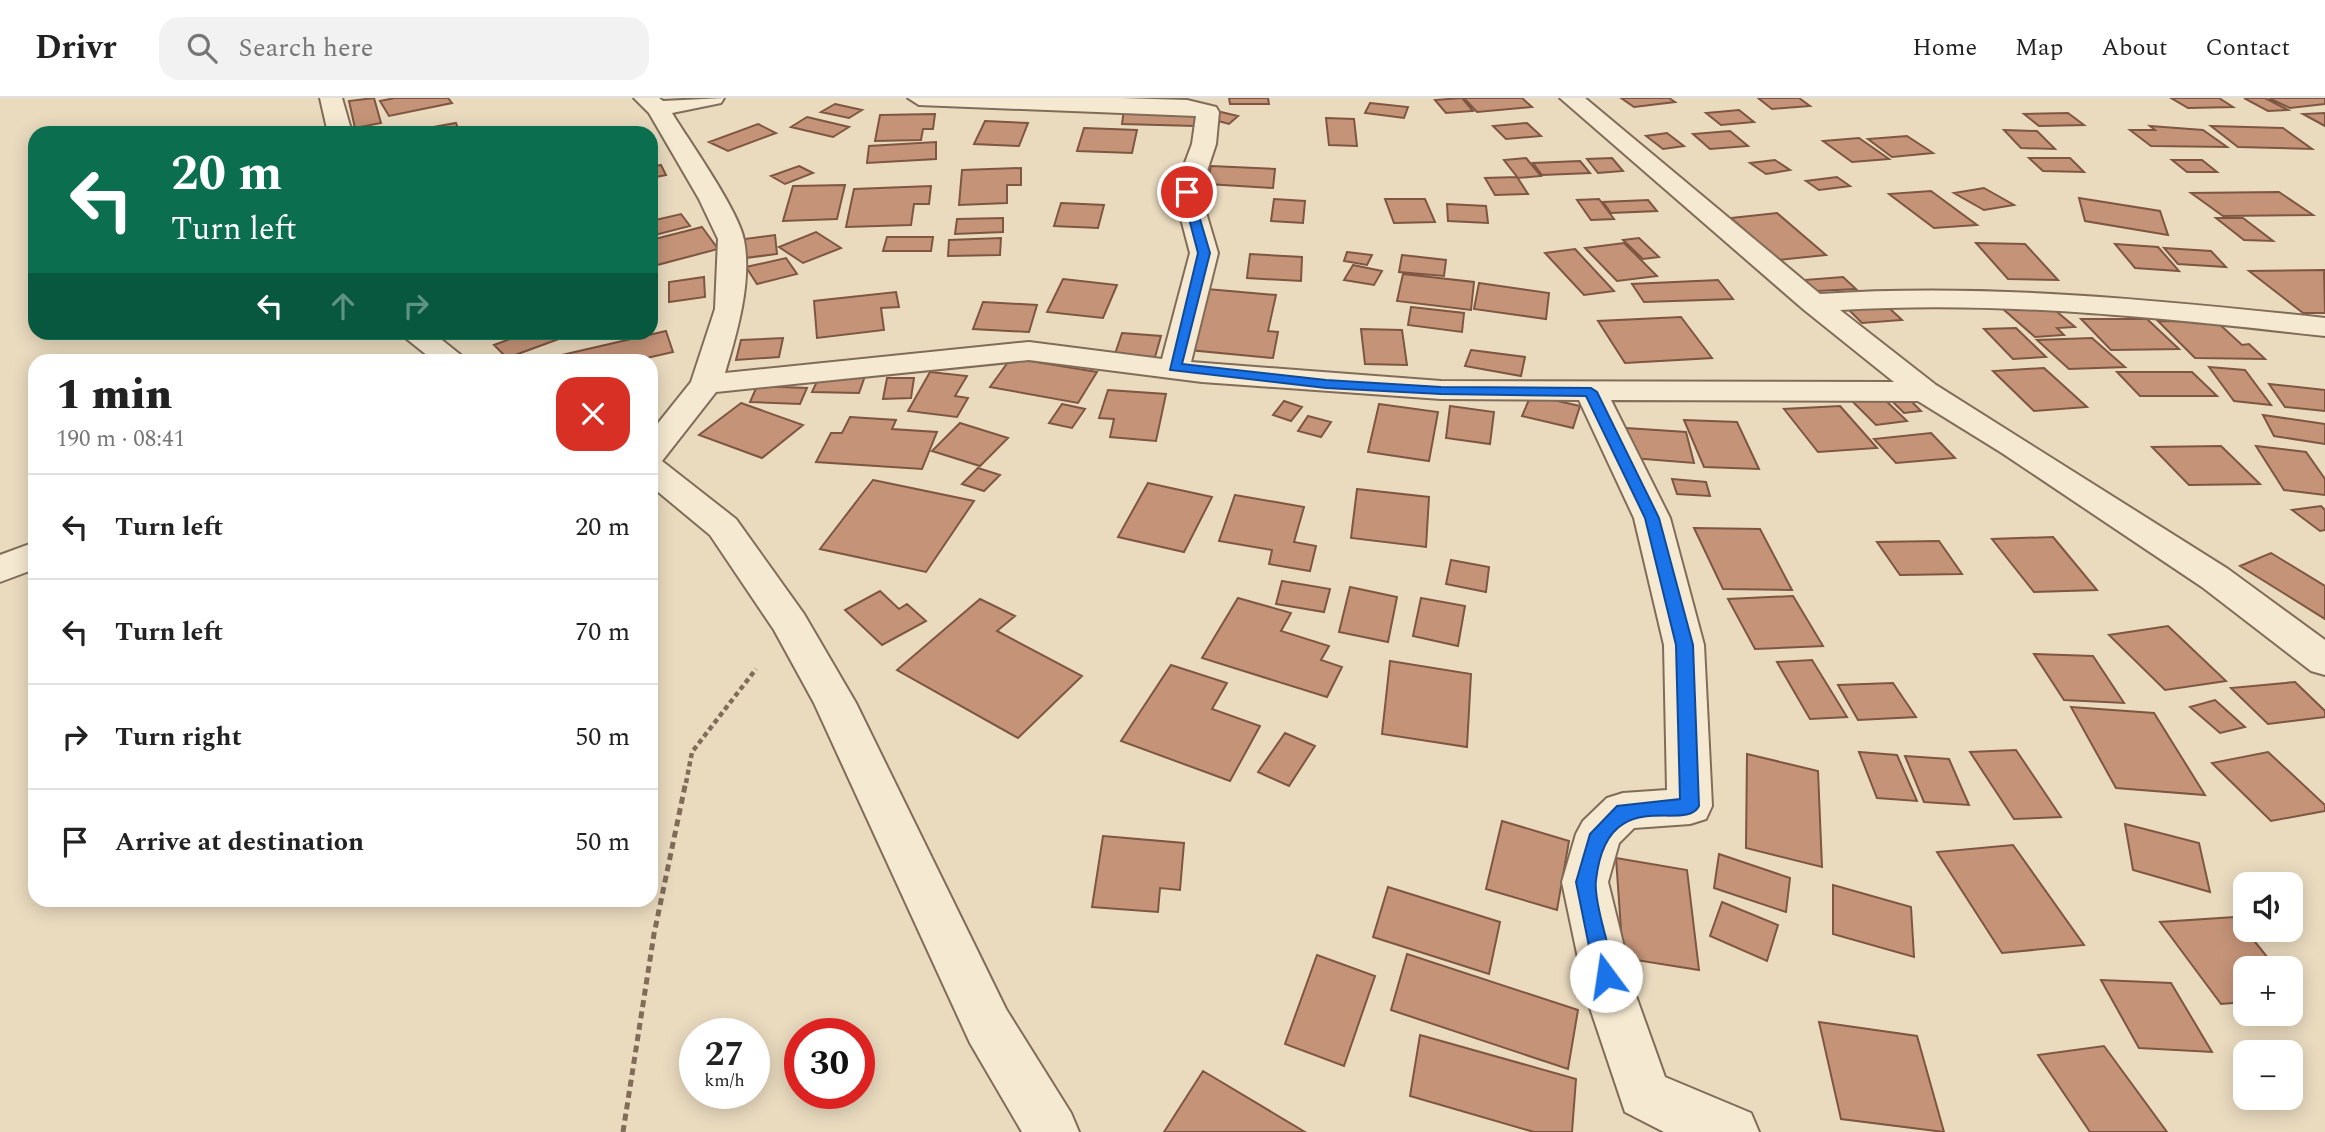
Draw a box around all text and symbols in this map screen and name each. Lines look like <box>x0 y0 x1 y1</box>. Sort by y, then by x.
search box <box>159 17 649 80</box>
text: Drivr <box>35 23 117 73</box>
text: Search here <box>239 28 373 68</box>
icon: search <box>183 29 221 67</box>
text: Home <box>1912 30 1977 66</box>
text: Map <box>2015 30 2063 66</box>
text: About <box>2101 30 2167 66</box>
text: Contact <box>2205 30 2290 66</box>
text: 20 m <box>171 137 282 212</box>
icon: left <box>56 154 147 245</box>
pin <box>1157 162 1217 222</box>
icon: arrive <box>1168 173 1206 211</box>
text: Turn left <box>171 205 297 254</box>
icon: left <box>251 287 289 325</box>
icon: ahead <box>324 287 362 325</box>
icon: right <box>397 287 435 325</box>
text: 1 min <box>56 364 172 427</box>
button: close <box>556 377 630 451</box>
text: 190 m · 08:41 <box>56 422 185 457</box>
text: Turn left <box>115 507 223 547</box>
text: 20 m <box>575 507 630 547</box>
icon: left <box>56 508 94 546</box>
text: Turn left <box>115 612 223 652</box>
text: 70 m <box>575 612 630 652</box>
icon: left <box>56 613 94 651</box>
text: Turn right <box>115 717 242 757</box>
text: 50 m <box>575 717 630 757</box>
icon: right <box>56 718 94 756</box>
text: Arrive at destination <box>115 822 364 862</box>
text: 50 m <box>575 822 630 862</box>
icon: arrive <box>56 823 94 861</box>
map controls <box>2233 872 2303 1110</box>
button: sound <box>2233 872 2303 942</box>
position arrow <box>1569 939 1643 1013</box>
button: + <box>2233 956 2303 1026</box>
speed limit sign: 30 <box>784 1018 875 1109</box>
text: 27 <box>705 1028 744 1081</box>
button: − <box>2233 1040 2303 1110</box>
text: km/h <box>704 1067 745 1094</box>

